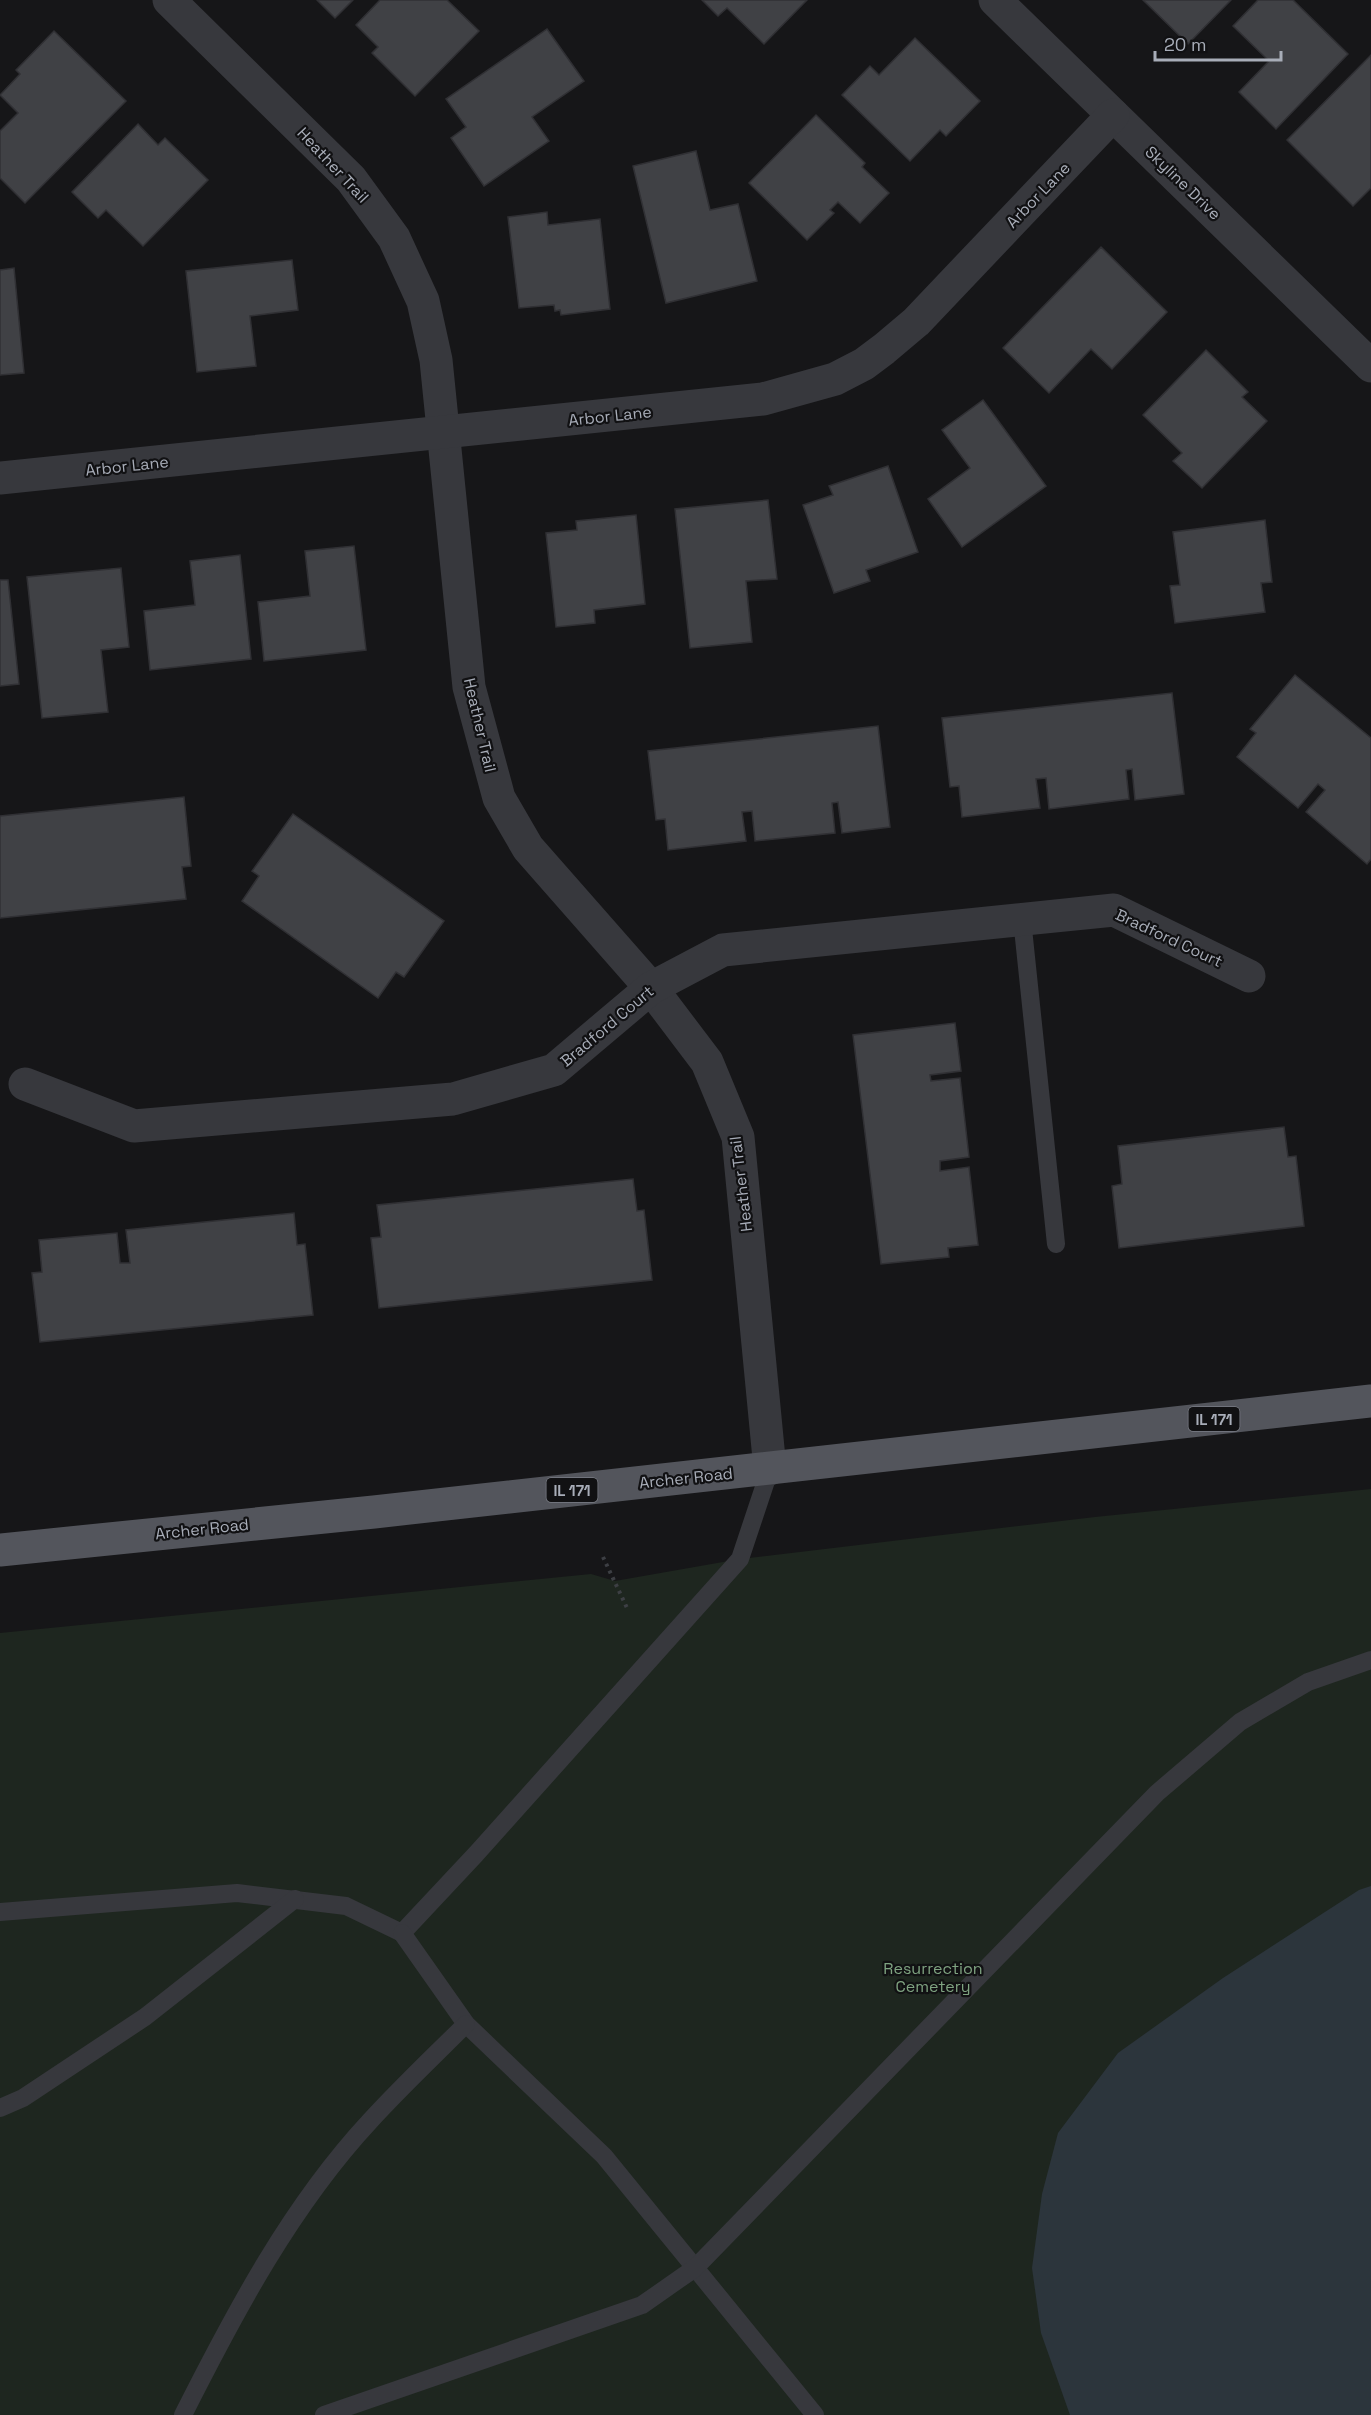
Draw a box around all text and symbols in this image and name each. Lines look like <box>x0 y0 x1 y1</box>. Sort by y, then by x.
scale bar <box>1155 24 1281 62</box>
text: 20 m <box>1164 33 1207 56</box>
street label: Heather Trail <box>293 123 373 207</box>
street label: Skyline Drive <box>1141 141 1225 225</box>
street label: Arbor Lane <box>1001 158 1075 232</box>
street label: Arbor Lane <box>567 401 653 431</box>
street label: Arbor Lane <box>84 451 170 481</box>
street label: Heather Trail <box>459 676 501 774</box>
street label: Bradford Court <box>1112 904 1226 972</box>
street label: Bradford Court <box>556 981 658 1071</box>
street label: Heather Trail <box>725 1135 757 1233</box>
road number: IL 171 <box>1188 1407 1240 1431</box>
street label: Archer Road <box>638 1463 734 1493</box>
road number: IL 171 <box>546 1478 598 1502</box>
street label: Archer Road <box>154 1514 250 1544</box>
park label: Resurrection Cemetery <box>883 1958 983 1997</box>

